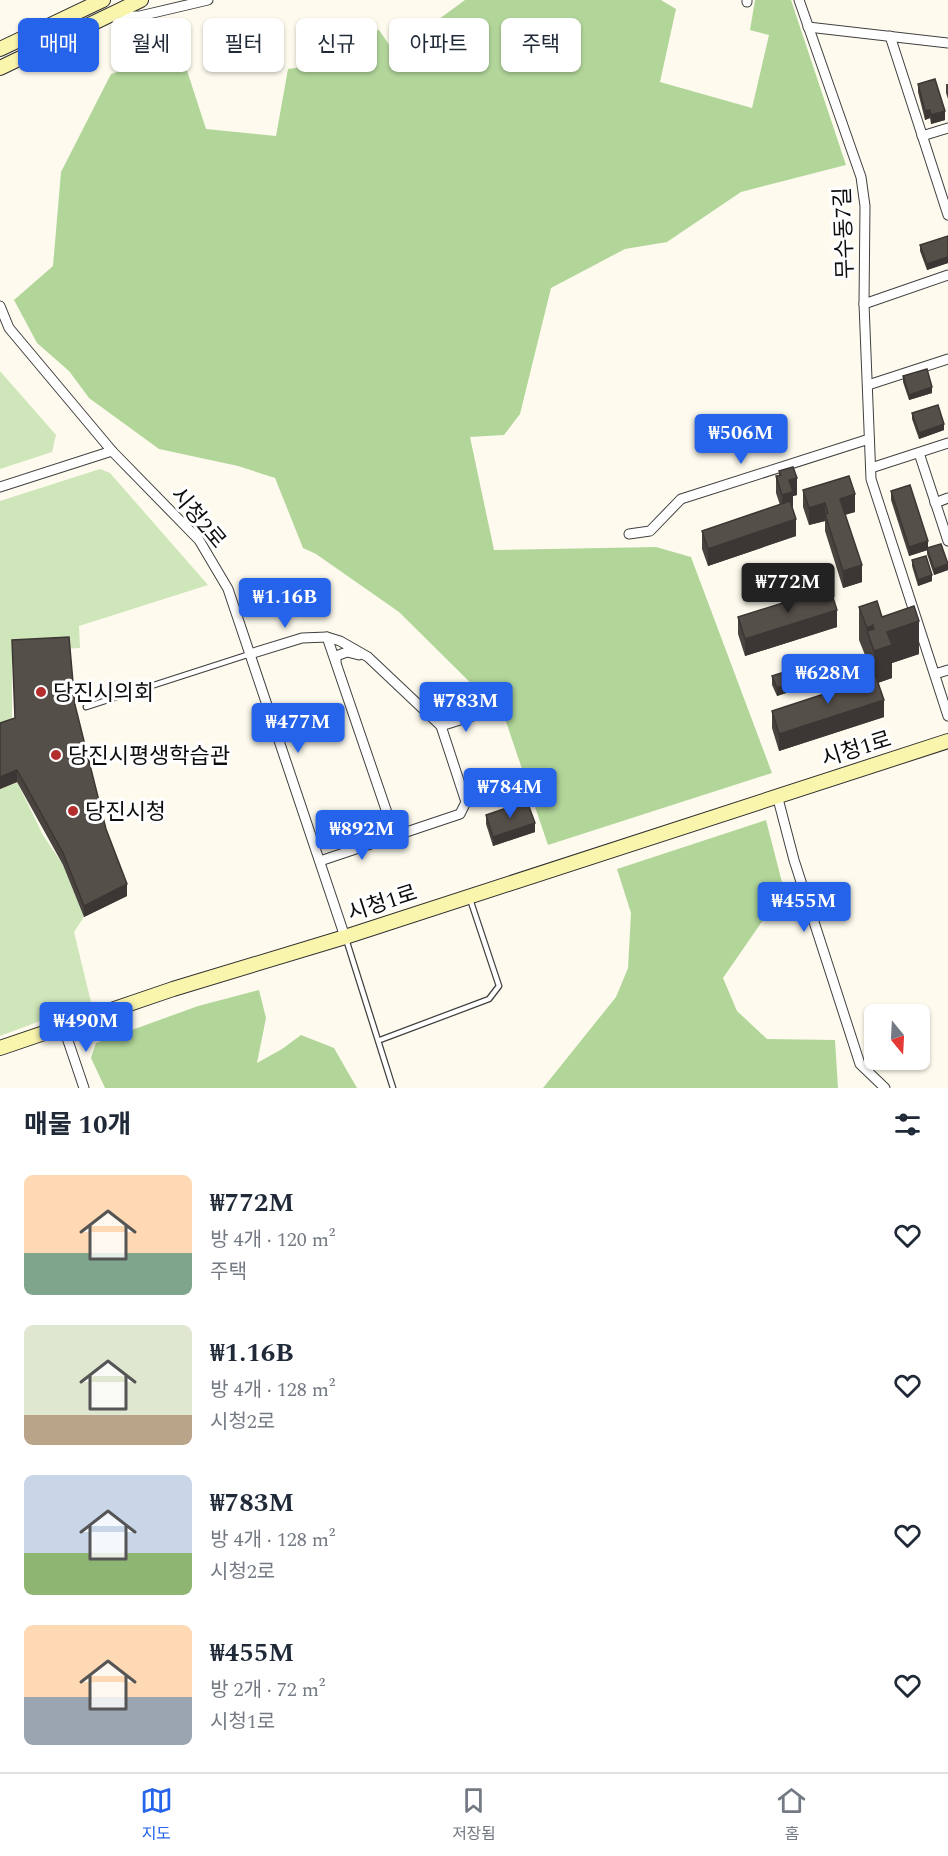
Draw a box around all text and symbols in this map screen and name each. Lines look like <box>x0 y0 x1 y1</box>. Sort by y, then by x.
chip: 매매 <box>18 18 99 72</box>
chip: 월세 <box>111 18 191 72</box>
chip: 필터 <box>203 18 284 72</box>
chip: 신규 <box>296 18 377 72</box>
chip: 아파트 <box>389 18 489 72</box>
chip: 주택 <box>501 18 581 72</box>
street label: 무수동7길 <box>826 186 863 279</box>
pin: ₩506M <box>699 414 783 465</box>
text: ₩506M <box>709 418 773 448</box>
street label: 시청2로 <box>162 480 234 556</box>
pin: ₩772M <box>746 563 830 614</box>
text: ₩772M <box>756 567 820 597</box>
pin: ₩1.16B <box>236 578 334 629</box>
text: ₩1.16B <box>253 582 317 612</box>
pin: ₩628M <box>786 654 870 705</box>
text: ₩628M <box>796 658 860 688</box>
place label: 당진시의회 <box>53 677 154 710</box>
pin: ₩783M <box>424 682 508 733</box>
marker: 당진시의회 <box>34 685 48 699</box>
text: ₩783M <box>434 686 498 716</box>
pin: ₩477M <box>256 703 340 754</box>
text: ₩477M <box>266 707 330 737</box>
street label: 시청1로 <box>817 723 896 776</box>
place label: 당진시평생학습관 <box>68 740 230 773</box>
marker: 당진시평생학습관 <box>49 748 63 762</box>
pin: ₩784M <box>468 768 552 819</box>
text: ₩784M <box>478 772 542 802</box>
place label: 당진시청 <box>85 796 166 829</box>
marker: 당진시청 <box>66 804 80 818</box>
pin: ₩892M <box>320 810 404 861</box>
text: ₩892M <box>330 814 394 844</box>
street label: 시청1로 <box>343 877 422 930</box>
pin: ₩455M <box>762 882 846 933</box>
text: ₩455M <box>772 886 836 916</box>
pin: ₩490M <box>44 1002 128 1053</box>
north arrow <box>864 1004 930 1070</box>
map controls <box>864 1004 930 1070</box>
text: ₩490M <box>54 1006 118 1036</box>
text: 매물 10개 <box>24 1105 131 1145</box>
icon: filters <box>891 1108 924 1141</box>
text: ₩772M <box>210 1183 294 1223</box>
icon: home <box>72 1199 144 1271</box>
icon: heart <box>891 1219 924 1252</box>
text: 방 4개 · 120 m² <box>210 1225 335 1255</box>
text: 주택 <box>210 1257 247 1287</box>
text: ₩1.16B <box>210 1333 294 1373</box>
icon: home <box>72 1349 144 1421</box>
icon: heart <box>891 1369 924 1402</box>
text: 방 4개 · 128 m² <box>210 1375 335 1405</box>
text: 시청2로 <box>210 1407 275 1437</box>
text: ₩783M <box>210 1483 294 1523</box>
icon: home <box>72 1499 144 1571</box>
icon: heart <box>891 1519 924 1552</box>
text: 방 4개 · 128 m² <box>210 1525 335 1555</box>
text: 시청2로 <box>210 1557 275 1587</box>
text: ₩455M <box>210 1633 294 1673</box>
icon: home <box>72 1649 144 1721</box>
icon: heart <box>891 1669 924 1702</box>
text: 방 2개 · 72 m² <box>210 1675 325 1705</box>
text: 시청1로 <box>210 1707 275 1737</box>
tab: 지도 <box>140 1784 173 1846</box>
tab: 저장됨 <box>452 1784 496 1846</box>
tab: 홈 <box>775 1784 808 1846</box>

